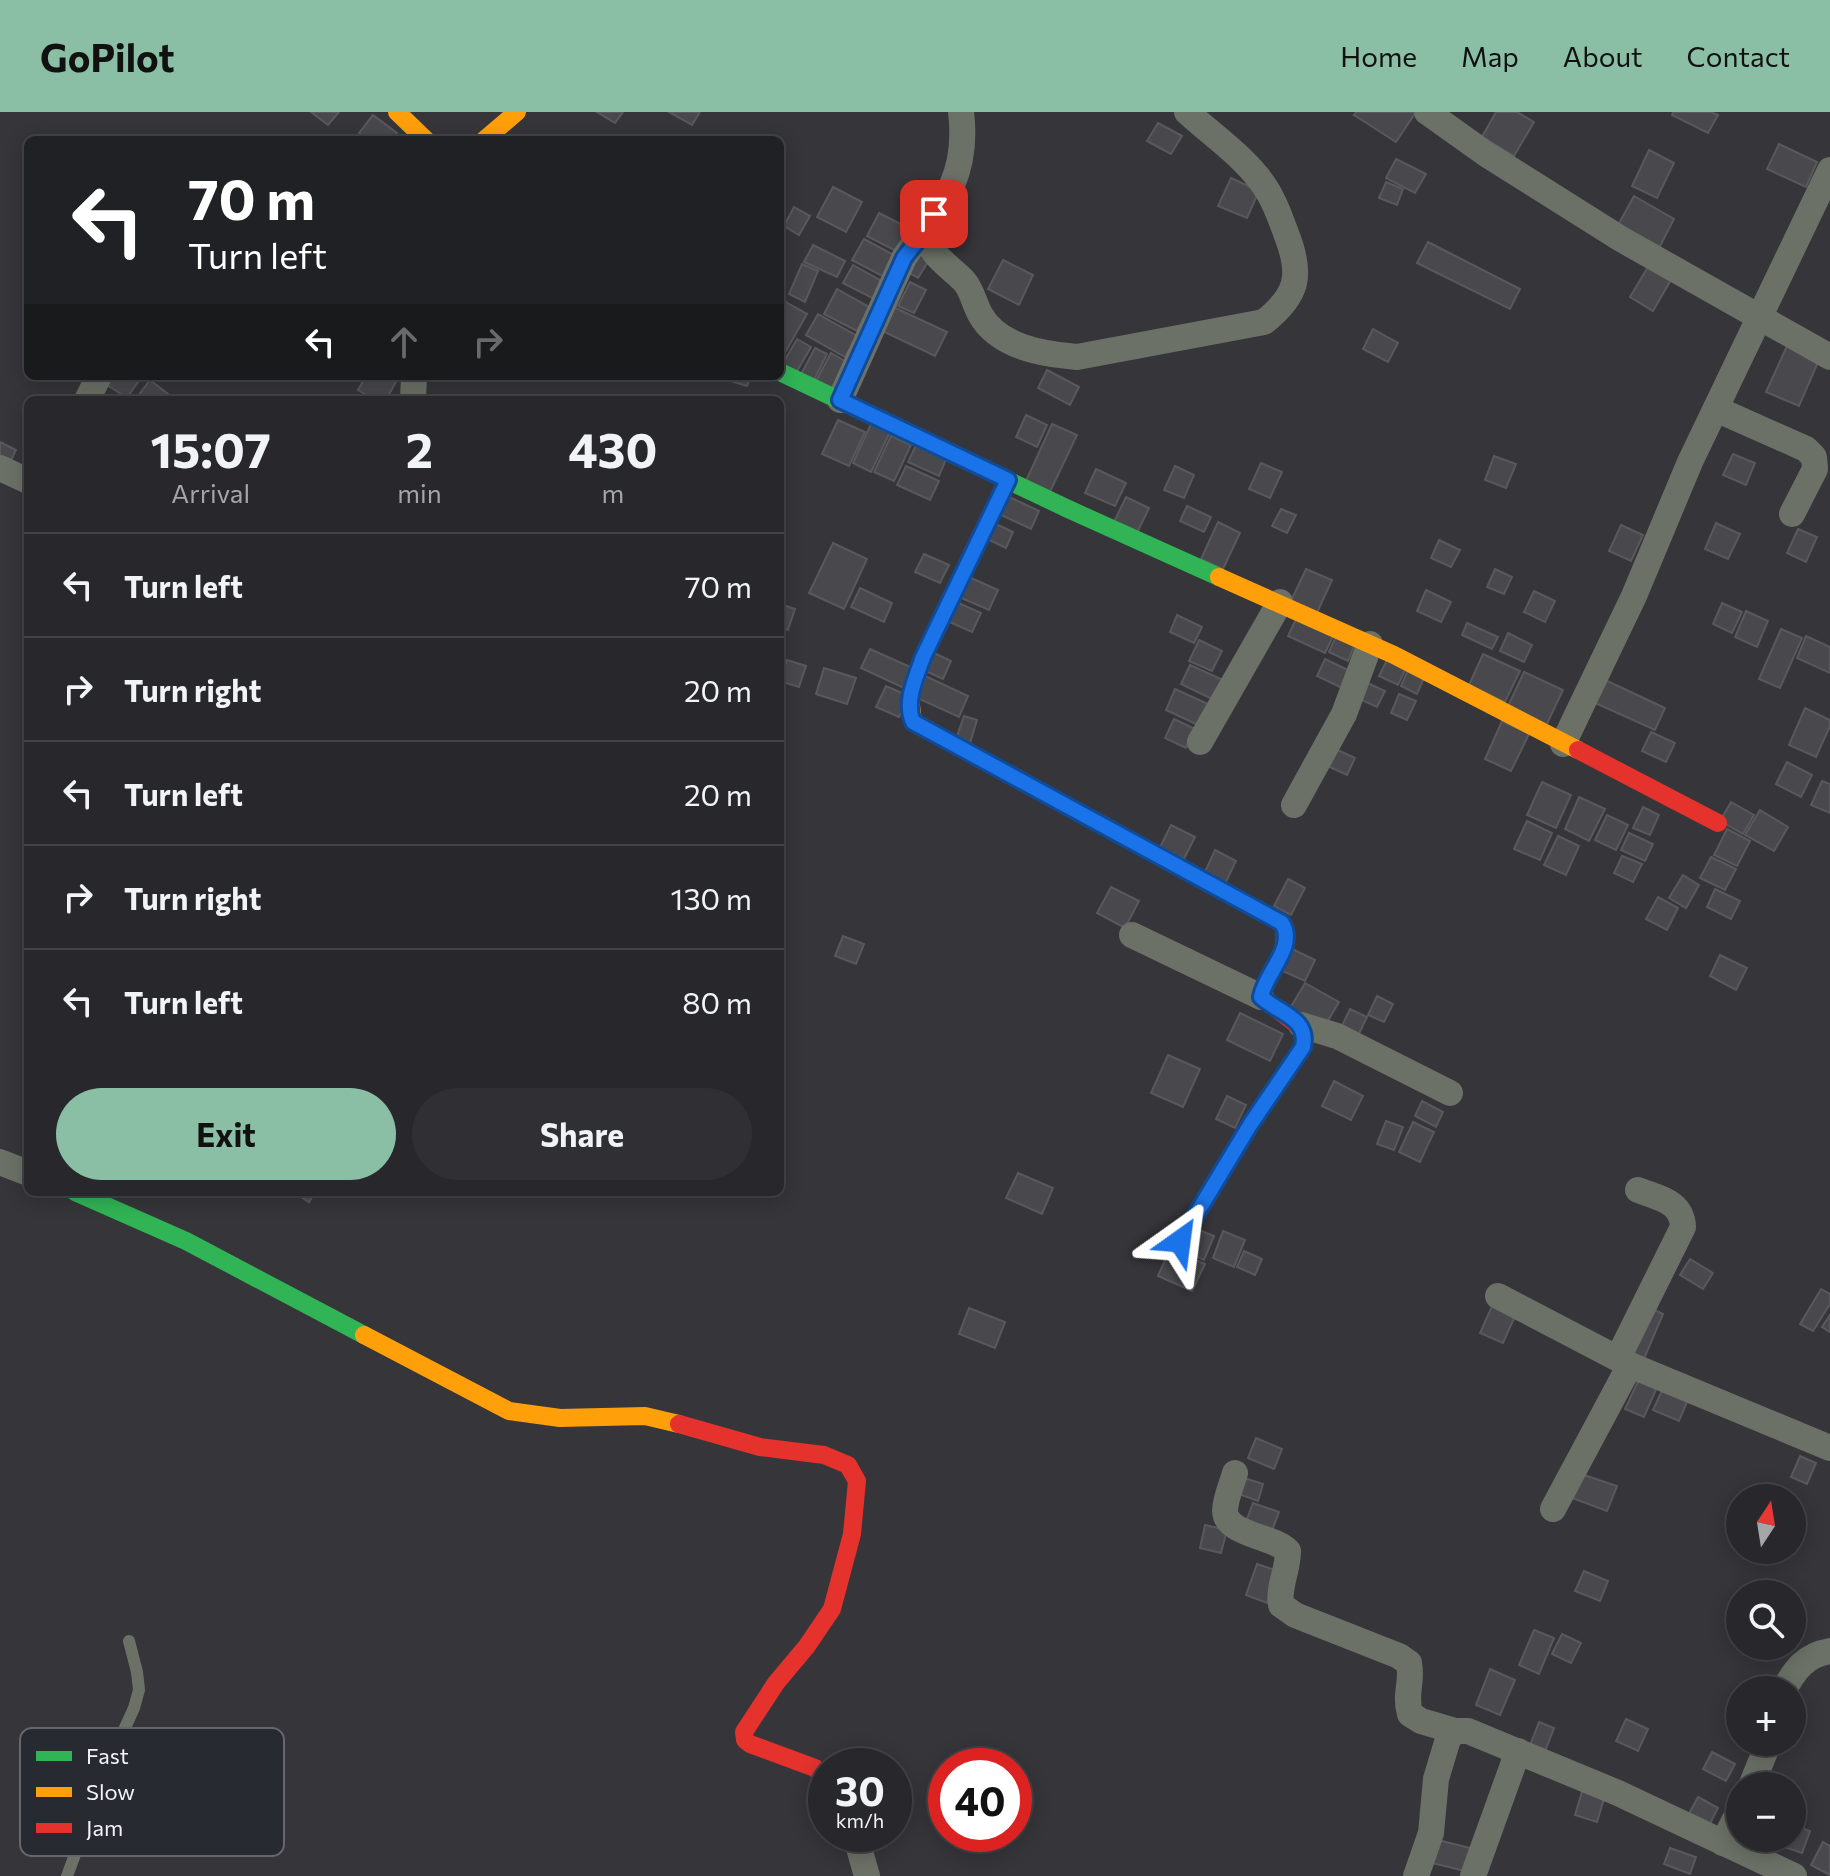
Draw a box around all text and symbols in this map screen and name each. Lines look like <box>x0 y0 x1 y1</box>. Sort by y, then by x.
text: GoPilot <box>40 33 175 80</box>
text: Home <box>1340 39 1417 73</box>
text: Map <box>1461 39 1519 73</box>
text: About <box>1563 39 1643 73</box>
text: Contact <box>1687 39 1790 73</box>
text: 70 m <box>188 163 315 232</box>
icon: left <box>56 168 160 272</box>
pin <box>900 180 968 248</box>
icon: arrive <box>912 192 956 236</box>
text: Turn left <box>188 232 327 276</box>
icon: left <box>298 320 342 364</box>
icon: ahead <box>382 320 426 364</box>
icon: right <box>466 320 510 364</box>
text: 15:07 <box>151 419 271 478</box>
text: 2 <box>406 419 433 478</box>
text: 430 <box>568 419 657 478</box>
text: Arrival <box>171 477 250 508</box>
text: min <box>397 477 442 508</box>
text: m <box>601 477 624 508</box>
icon: left <box>56 563 100 607</box>
text: Turn left <box>124 567 243 604</box>
text: 70 m <box>685 567 752 604</box>
icon: right <box>56 667 100 711</box>
text: Turn right <box>124 671 261 708</box>
text: 20 m <box>684 671 752 708</box>
icon: left <box>56 771 100 815</box>
text: Turn left <box>124 775 243 812</box>
text: 20 m <box>684 775 752 812</box>
icon: right <box>56 875 100 919</box>
text: Turn right <box>124 879 261 916</box>
text: 130 m <box>671 879 752 916</box>
icon: left <box>56 979 100 1023</box>
text: Turn left <box>124 983 243 1020</box>
text: 80 m <box>682 983 752 1020</box>
button: Exit <box>56 1088 396 1180</box>
button: Share <box>412 1088 752 1180</box>
position arrow <box>1138 1199 1222 1283</box>
north arrow <box>1726 1484 1806 1564</box>
map controls <box>1726 1484 1806 1852</box>
button: search <box>1726 1580 1806 1660</box>
button: + <box>1726 1676 1806 1756</box>
legend <box>20 1728 284 1856</box>
text: Fast <box>86 1742 129 1769</box>
speed limit sign: 40 <box>928 1748 1032 1852</box>
text: 30 <box>835 1765 885 1814</box>
button: − <box>1726 1772 1806 1852</box>
text: Slow <box>86 1778 135 1805</box>
text: km/h <box>836 1808 884 1832</box>
text: Jam <box>86 1814 123 1841</box>

